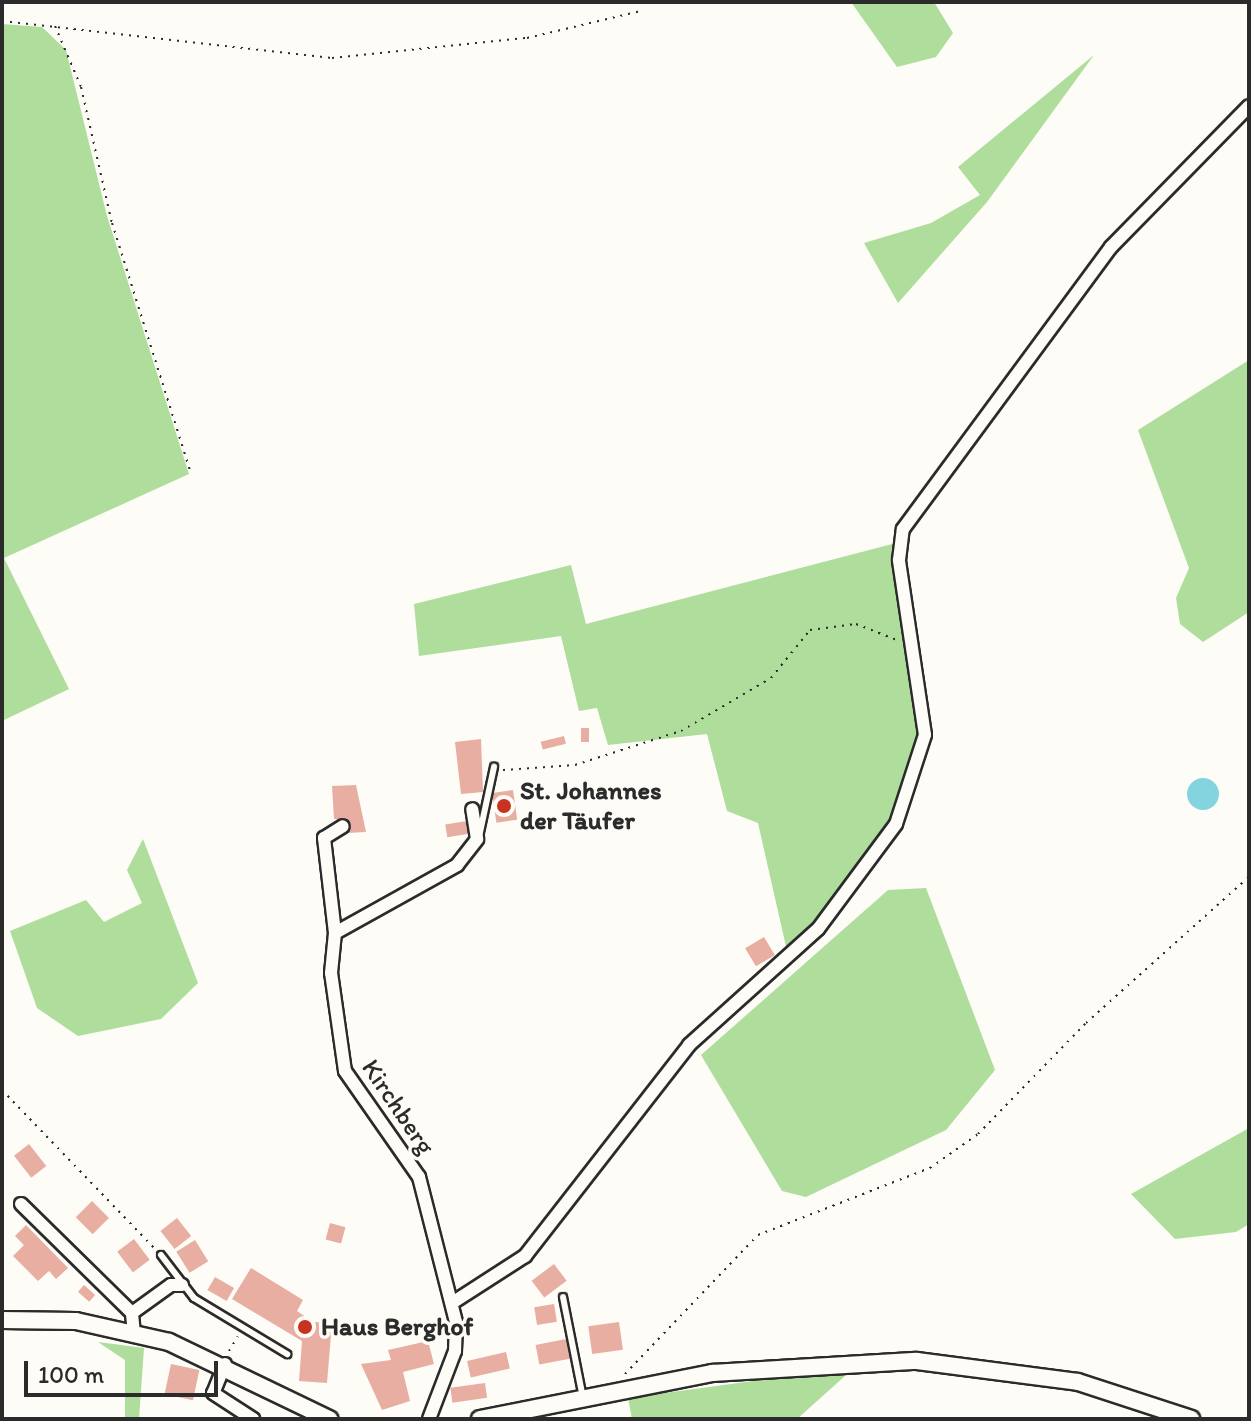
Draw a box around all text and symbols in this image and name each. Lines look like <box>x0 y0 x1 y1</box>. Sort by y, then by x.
place label: St. Johannes der Täufer <box>520 775 662 836</box>
marker: St. Johannes der Täufer <box>495 797 513 815</box>
street label: Kirchberg <box>355 1053 441 1161</box>
place label: Haus Berghof <box>321 1311 474 1343</box>
marker: Haus Berghof <box>296 1318 314 1336</box>
scale bar <box>28 1345 222 1395</box>
text: 100 m <box>38 1360 104 1389</box>

